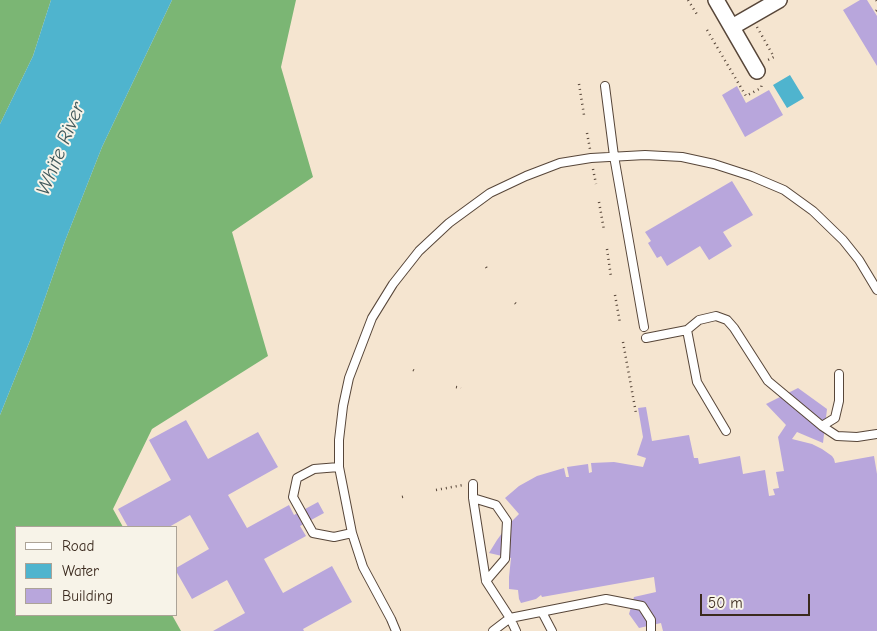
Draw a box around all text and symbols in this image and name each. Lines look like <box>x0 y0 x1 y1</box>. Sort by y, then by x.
water label: White River <box>31 99 91 199</box>
legend <box>15 526 178 616</box>
text: Road <box>62 537 94 555</box>
text: Water <box>62 562 99 580</box>
scale bar <box>702 584 812 616</box>
text: Building <box>62 587 113 605</box>
text: 50 m <box>708 594 743 612</box>

